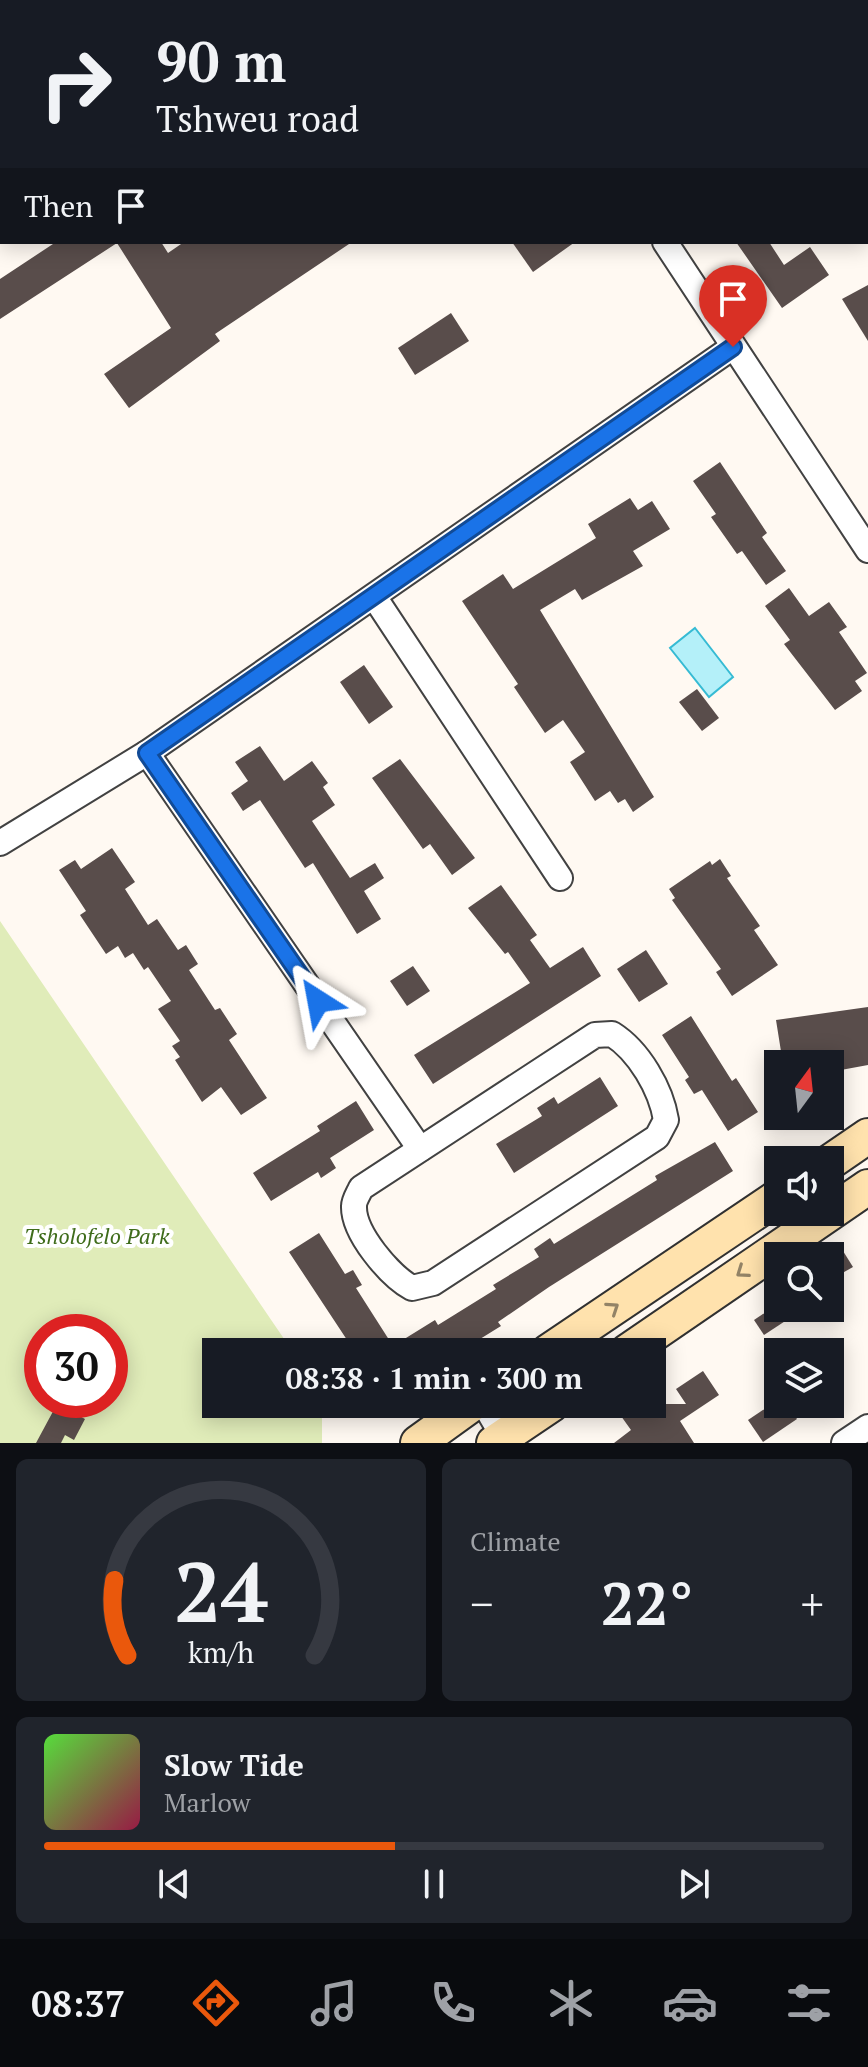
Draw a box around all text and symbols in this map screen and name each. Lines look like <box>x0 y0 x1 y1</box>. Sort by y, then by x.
text: 90 m <box>156 24 286 98</box>
icon: right <box>24 32 128 136</box>
text: Tshweu road <box>156 95 359 142</box>
icon: arrive <box>109 184 153 228</box>
text: Then <box>24 186 93 226</box>
pin <box>699 265 767 347</box>
icon: arrive <box>711 277 755 321</box>
position arrow <box>276 959 360 1043</box>
north arrow <box>764 1050 844 1130</box>
map controls <box>764 1050 844 1418</box>
button: sound <box>764 1146 844 1226</box>
park label: Tsholofelo Park <box>24 1221 170 1250</box>
button: search <box>764 1242 844 1322</box>
one-way arrow <box>737 1262 751 1277</box>
one-way arrow <box>604 1303 619 1318</box>
speed limit sign: 30 <box>24 1314 128 1418</box>
button: layers <box>764 1338 844 1418</box>
text: 08:38 · 1 min · 300 m <box>286 1358 582 1398</box>
text: Climate <box>470 1524 561 1558</box>
text: 24 <box>174 1536 268 1646</box>
text: 22° <box>601 1563 693 1642</box>
text: − <box>470 1574 493 1633</box>
text: + <box>801 1574 824 1633</box>
text: km/h <box>188 1633 254 1671</box>
text: Slow Tide <box>164 1745 304 1785</box>
text: Marlow <box>164 1785 250 1819</box>
icon: previous <box>152 1862 196 1906</box>
icon: pause <box>412 1862 456 1906</box>
icon: next <box>672 1862 716 1906</box>
icon: directions <box>188 1975 244 2031</box>
icon: music <box>306 1975 362 2031</box>
icon: phone <box>425 1975 481 2031</box>
icon: climate <box>543 1975 599 2031</box>
icon: car <box>662 1975 718 2031</box>
icon: filters <box>781 1975 837 2031</box>
text: 08:37 <box>31 1980 125 2027</box>

